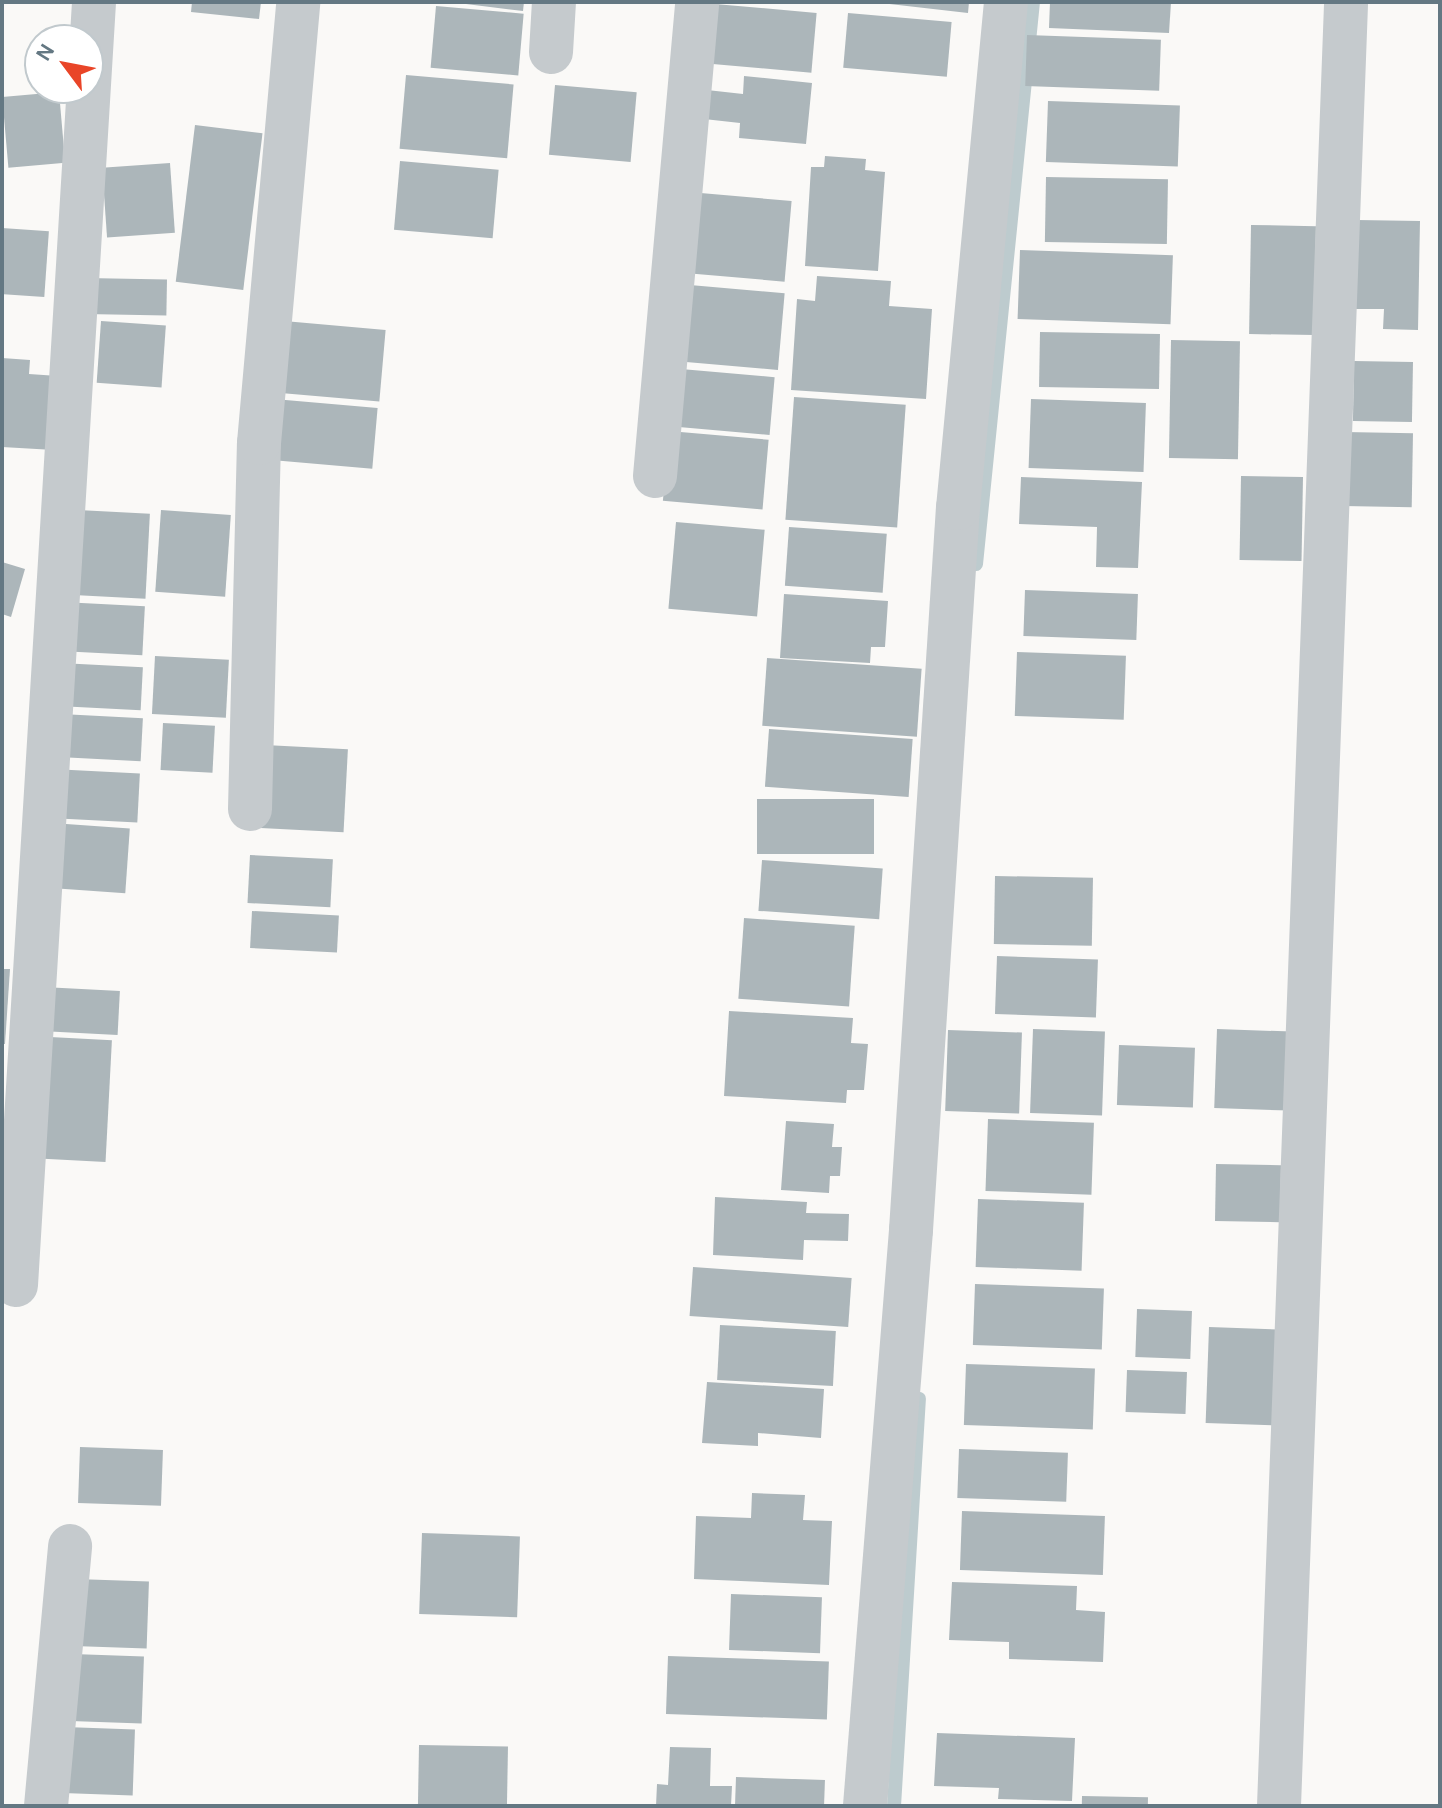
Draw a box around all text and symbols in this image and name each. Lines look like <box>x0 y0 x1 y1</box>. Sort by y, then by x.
north arrow <box>24 24 104 104</box>
text: N <box>30 39 61 66</box>

